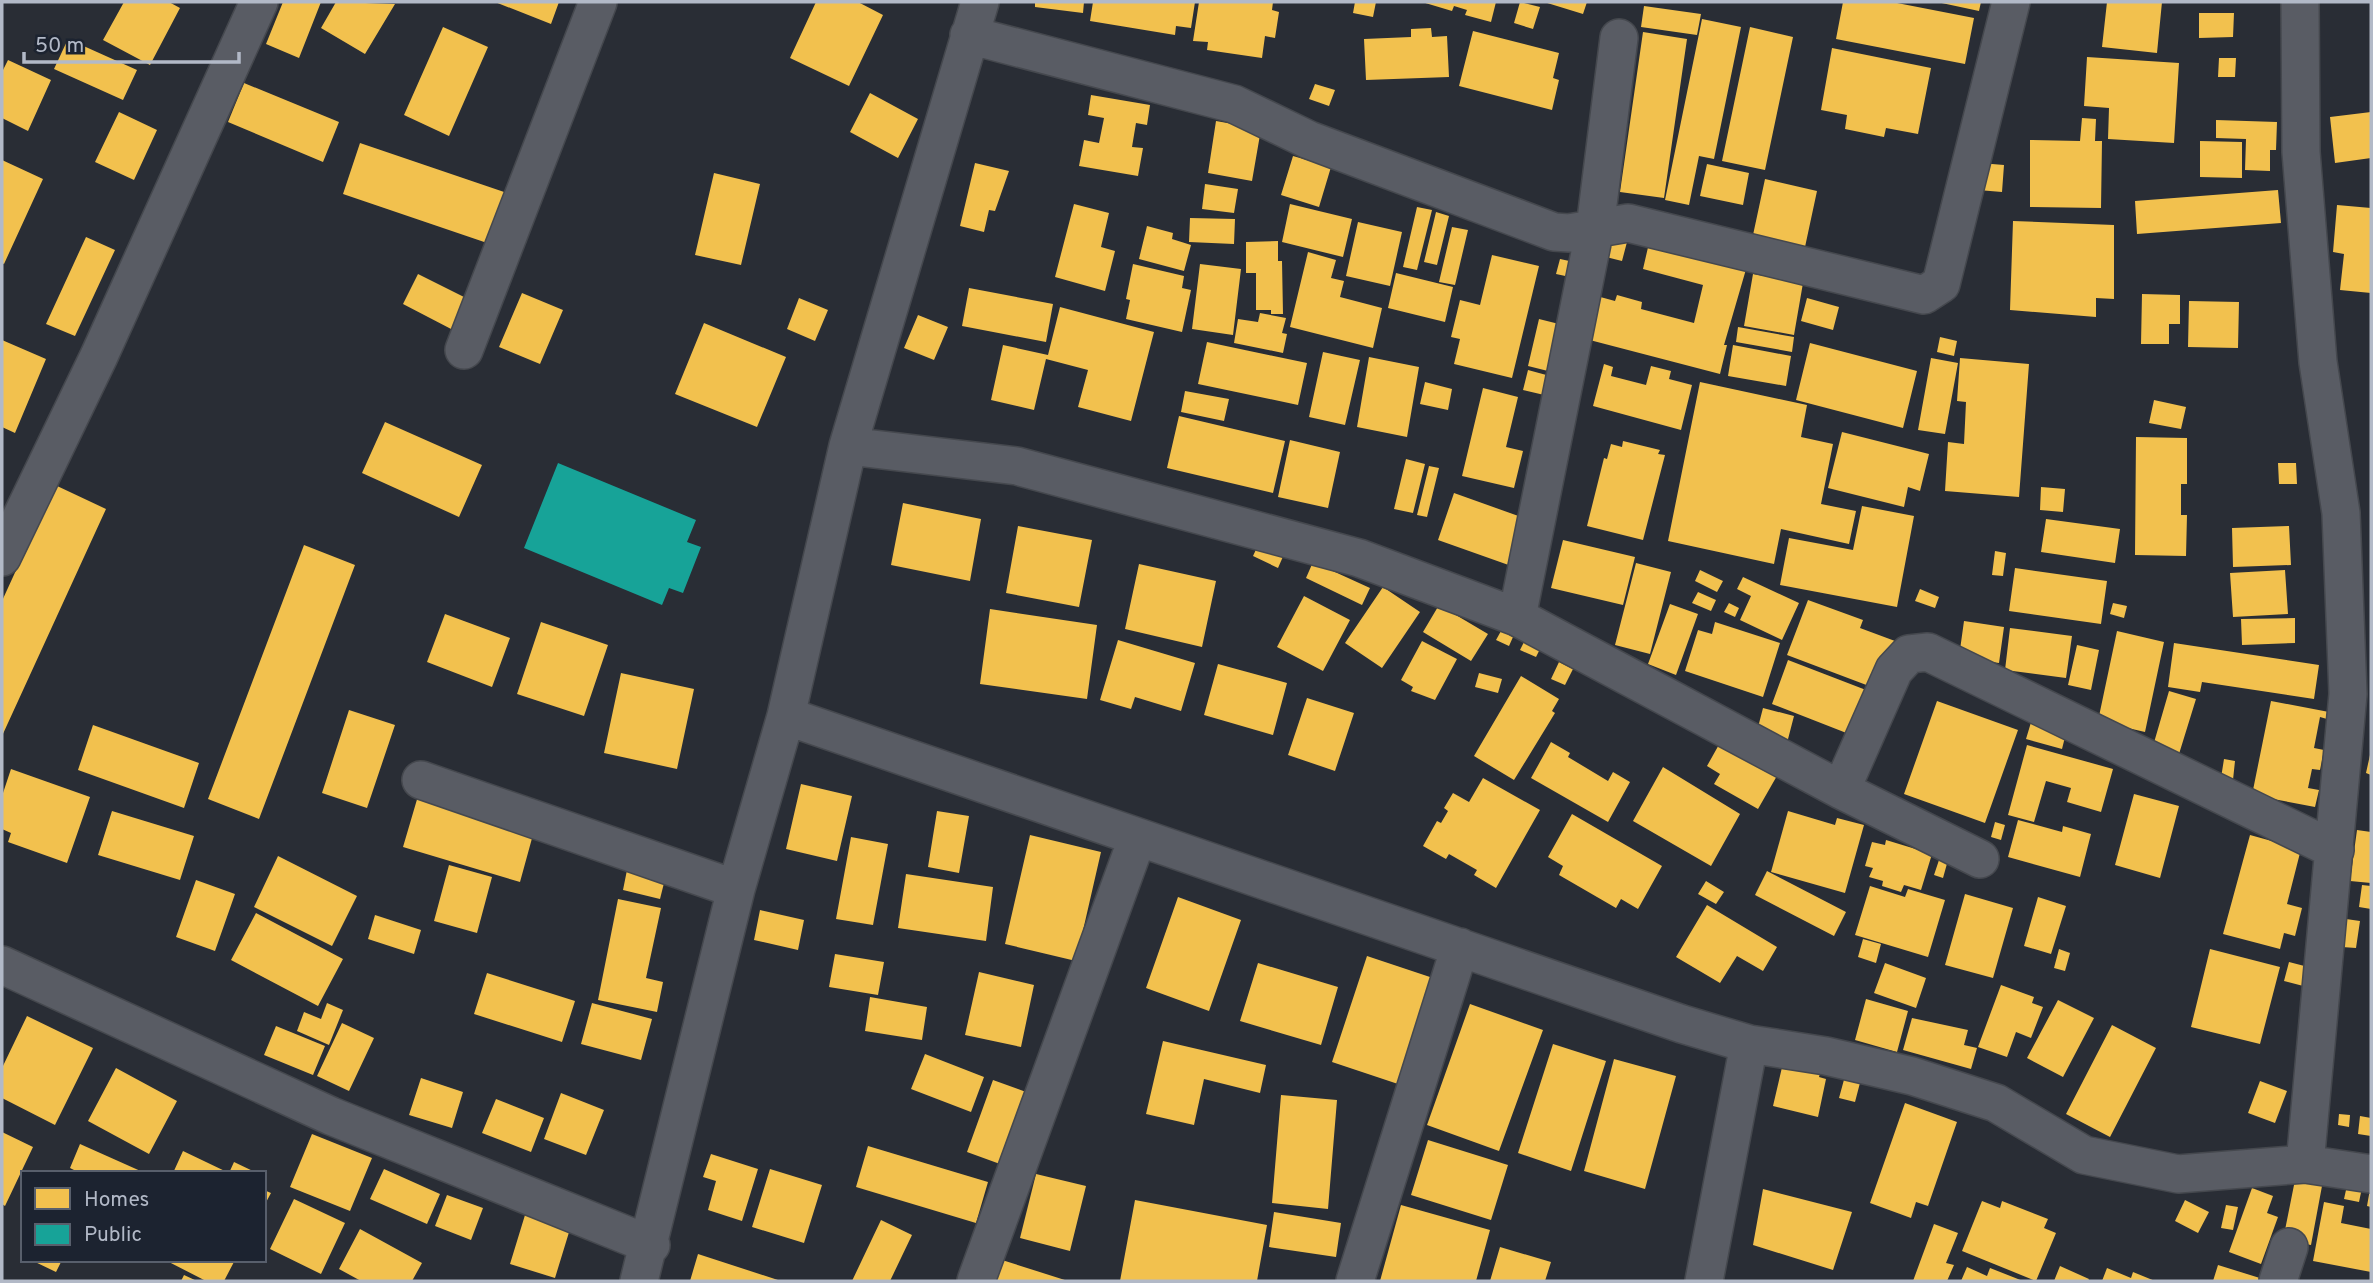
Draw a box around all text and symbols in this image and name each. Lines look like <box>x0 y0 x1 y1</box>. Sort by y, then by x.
scale bar <box>24 21 240 65</box>
text: 50 m <box>35 33 84 60</box>
legend <box>21 1171 266 1262</box>
text: Homes <box>84 1187 149 1214</box>
text: Public <box>84 1222 142 1249</box>

